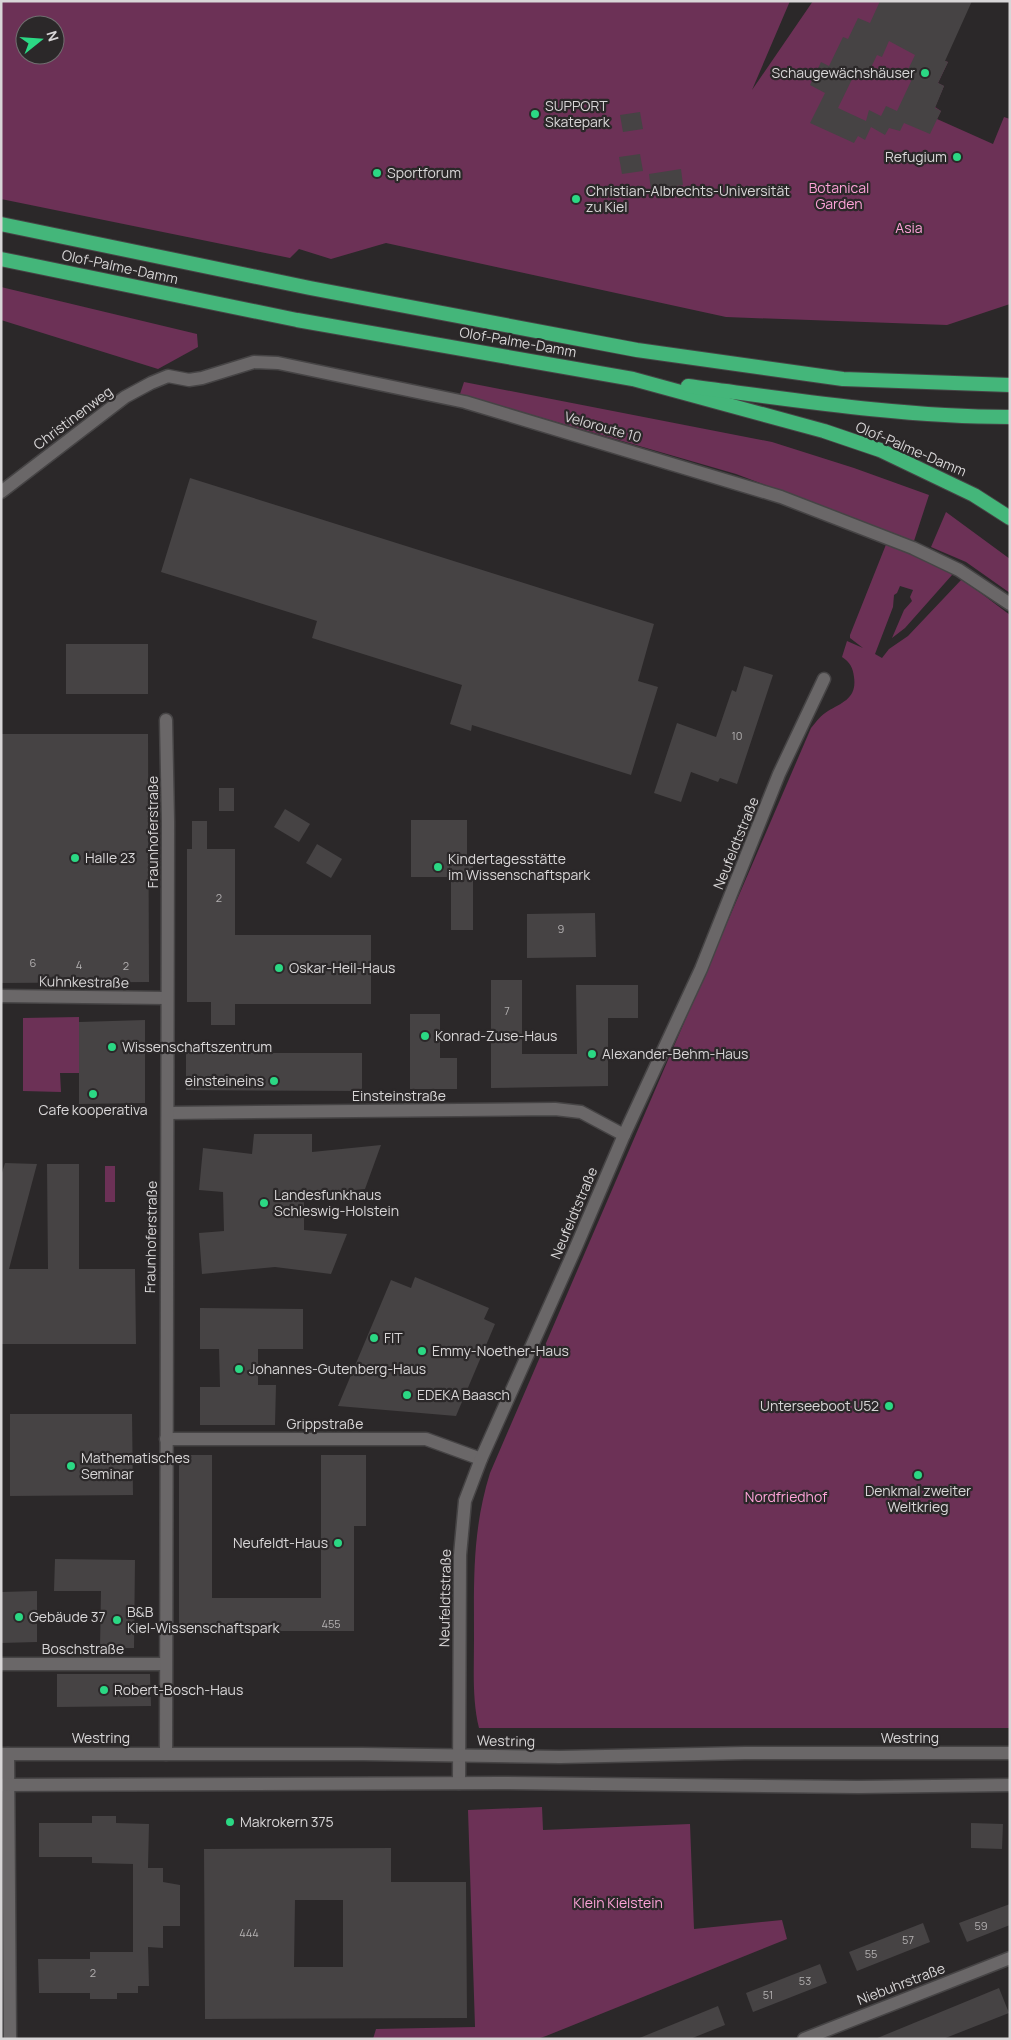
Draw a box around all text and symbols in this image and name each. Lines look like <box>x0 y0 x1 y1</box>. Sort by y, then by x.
north arrow <box>15 15 65 65</box>
text: N <box>42 28 63 44</box>
place label: Schaugewächshäuser <box>772 63 915 82</box>
marker: Schaugewächshäuser <box>919 67 931 79</box>
place label: SUPPORT Skatepark <box>545 96 611 131</box>
marker: SUPPORT Skatepark <box>529 108 541 120</box>
place label: Refugium <box>885 147 947 166</box>
marker: Refugium <box>951 151 963 163</box>
place label: Sportforum <box>387 163 461 182</box>
marker: Sportforum <box>371 167 383 179</box>
park label: Botanical Garden <box>809 178 869 213</box>
place label: Christian-Albrechts-Universität zu Kiel <box>586 181 790 216</box>
marker: Christian-Albrechts-Universität zu Kiel <box>570 193 582 205</box>
park label: Asia <box>895 218 923 237</box>
street label: Olof-Palme-Damm <box>60 245 180 288</box>
street label: Olof-Palme-Damm <box>458 322 578 361</box>
street label: Christinenweg <box>29 382 116 454</box>
street label: Veloroute 10 <box>562 406 644 447</box>
street label: Olof-Palme-Damm <box>853 417 970 480</box>
house number: 10 <box>731 728 743 743</box>
street label: Fraunhoferstraße <box>143 776 162 888</box>
street label: Neufeldtstraße <box>708 794 763 892</box>
place label: Halle 23 <box>85 848 136 867</box>
place label: Kindertagesstätte im Wissenschaftspark <box>448 849 591 884</box>
marker: Halle 23 <box>69 852 81 864</box>
marker: Kindertagesstätte im Wissenschaftspark <box>432 861 444 873</box>
house number: 2 <box>216 890 222 905</box>
house number: 9 <box>558 921 565 936</box>
house number: 6 <box>30 955 37 970</box>
house number: 4 <box>76 957 82 972</box>
house number: 2 <box>123 958 129 973</box>
place label: Oskar-Heil-Haus <box>289 958 395 977</box>
marker: Oskar-Heil-Haus <box>273 962 285 974</box>
street label: Kuhnkestraße <box>39 971 129 992</box>
house number: 7 <box>504 1003 510 1018</box>
place label: Konrad-Zuse-Haus <box>435 1026 557 1045</box>
marker: Konrad-Zuse-Haus <box>419 1030 431 1042</box>
place label: Wissenschaftszentrum <box>122 1037 272 1056</box>
marker: Wissenschaftszentrum <box>106 1041 118 1053</box>
place label: Alexander-Behm-Haus <box>602 1044 748 1063</box>
marker: Alexander-Behm-Haus <box>586 1048 598 1060</box>
place label: einsteineins <box>185 1071 264 1090</box>
marker: einsteineins <box>268 1075 280 1087</box>
street label: Einsteinstraße <box>352 1086 446 1105</box>
marker: Cafe kooperativa <box>87 1088 99 1100</box>
place label: Cafe kooperativa <box>38 1100 148 1119</box>
street label: Neufeldtstraße <box>546 1164 601 1262</box>
street label: Fraunhoferstraße <box>140 1181 161 1293</box>
place label: Landesfunkhaus Schleswig-Holstein <box>274 1185 399 1220</box>
marker: Landesfunkhaus Schleswig-Holstein <box>258 1197 270 1209</box>
place label: FIT <box>384 1328 403 1347</box>
marker: FIT <box>368 1332 380 1344</box>
place label: Emmy-Noether-Haus <box>432 1341 569 1360</box>
marker: Emmy-Noether-Haus <box>416 1345 428 1357</box>
place label: Johannes-Gutenberg-Haus <box>249 1359 426 1378</box>
marker: Johannes-Gutenberg-Haus <box>233 1363 245 1375</box>
place label: EDEKA Baasch <box>417 1385 510 1404</box>
marker: EDEKA Baasch <box>401 1389 413 1401</box>
place label: Unterseeboot U52 <box>760 1396 879 1415</box>
marker: Unterseeboot U52 <box>883 1400 895 1412</box>
street label: Grippstraße <box>287 1414 363 1433</box>
place label: Mathematisches Seminar <box>81 1448 190 1483</box>
marker: Mathematisches Seminar <box>65 1460 77 1472</box>
marker: Denkmal zweiter Weltkrieg <box>912 1469 924 1481</box>
place label: Denkmal zweiter Weltkrieg <box>865 1481 971 1516</box>
park label: Nordfriedhof <box>745 1487 827 1506</box>
place label: Neufeldt-Haus <box>233 1533 328 1552</box>
marker: Neufeldt-Haus <box>332 1537 344 1549</box>
street label: Neufeldtstraße <box>434 1549 455 1647</box>
place label: B&B Kiel-Wissenschaftspark <box>127 1602 281 1637</box>
place label: Gebäude 37 <box>29 1607 105 1626</box>
marker: Gebäude 37 <box>13 1611 25 1623</box>
marker: B&B Kiel-Wissenschaftspark <box>111 1614 123 1626</box>
house number: 455 <box>321 1616 341 1631</box>
street label: Boschstraße <box>42 1639 124 1658</box>
place label: Robert-Bosch-Haus <box>114 1680 243 1699</box>
marker: Robert-Bosch-Haus <box>98 1684 110 1696</box>
street label: Westring <box>72 1728 130 1747</box>
street label: Westring <box>881 1728 939 1747</box>
street label: Westring <box>477 1730 535 1751</box>
place label: Makrokern 375 <box>240 1812 334 1831</box>
marker: Makrokern 375 <box>224 1816 236 1828</box>
park label: Klein Kielstein <box>573 1893 663 1912</box>
house number: 59 <box>974 1918 988 1933</box>
house number: 444 <box>239 1925 259 1940</box>
house number: 57 <box>902 1932 914 1947</box>
house number: 55 <box>865 1946 877 1961</box>
street label: Niebuhrstraße <box>854 1958 948 2009</box>
house number: 2 <box>90 1965 96 1980</box>
house number: 53 <box>799 1973 811 1988</box>
house number: 51 <box>763 1987 773 2002</box>

